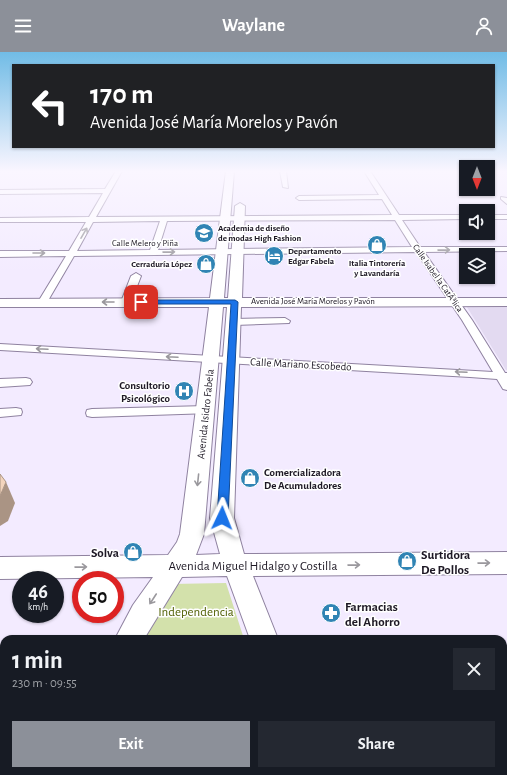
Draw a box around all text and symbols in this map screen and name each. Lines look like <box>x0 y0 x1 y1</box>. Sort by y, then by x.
icon: menu <box>12 15 34 37</box>
icon: person <box>473 15 495 37</box>
text: Waylane <box>222 17 285 35</box>
icon: left <box>24 80 76 132</box>
text: 170 m <box>90 81 154 109</box>
text: Avenida José María Morelos y Pavón <box>90 114 338 132</box>
north arrow <box>459 160 495 196</box>
map controls <box>459 160 495 284</box>
button: sound <box>459 204 495 240</box>
school or university icon: Academia de diseño de modas High Fashion <box>193 222 215 244</box>
place label: Academia de diseño de modas High Fashion <box>218 224 301 243</box>
one-way arrow <box>80 227 88 239</box>
shop icon: Italia Tintorería y Lavandaría <box>366 234 388 256</box>
street label: Calle Melero y Piña <box>112 239 178 248</box>
street label: Calle Isabel la CatÃ³lica <box>411 242 465 314</box>
hotel icon: Departamento Edgar Fabela <box>263 245 285 267</box>
one-way arrow <box>437 246 450 254</box>
place label: Departamento Edgar Fabela <box>288 247 342 266</box>
one-way arrow <box>162 248 175 256</box>
button: layers <box>459 248 495 284</box>
one-way arrow <box>32 249 45 257</box>
shop icon: Cerraduría López <box>195 253 217 275</box>
place label: Italia Tintorería y Lavandaría <box>349 259 406 278</box>
place label: Cerraduría López <box>131 260 192 269</box>
pin <box>124 285 158 319</box>
icon: arrive <box>130 291 152 313</box>
street label: Avenida José María Morelos y Pavón <box>251 297 375 306</box>
one-way arrow <box>102 298 115 306</box>
one-way arrow <box>36 346 49 353</box>
one-way arrow <box>166 353 179 360</box>
street label: Calle Mariano Escobedo <box>250 356 352 373</box>
street label: Avenida Isidro Fabela <box>195 368 216 460</box>
one-way arrow <box>455 369 468 376</box>
place label: Consultorio Psicológico <box>119 380 171 404</box>
hospital icon: Consultorio Psicológico <box>173 380 195 402</box>
shop icon: Comercializadora De Acumuladores <box>239 467 261 489</box>
place label: Comercializadora De Acumuladores <box>264 467 342 491</box>
one-way arrow <box>194 473 202 486</box>
position arrow <box>201 497 243 539</box>
shop icon: Solva <box>122 541 144 563</box>
place label: Solva <box>91 547 119 560</box>
place label: Surtidora De Pollos <box>421 549 470 577</box>
shop icon: Surtidora De Pollos <box>396 550 418 572</box>
one-way arrow <box>477 559 490 567</box>
street label: Avenida Miguel Hidalgo y Costilla <box>169 560 337 573</box>
one-way arrow <box>347 561 360 568</box>
one-way arrow <box>74 563 87 571</box>
speed limit sign: 50 <box>72 571 124 623</box>
text: 46 <box>28 582 48 602</box>
one-way arrow <box>149 593 157 604</box>
place label: Farmacias del Ahorro <box>345 601 401 629</box>
text: km/h <box>28 602 48 612</box>
pharmacy icon: Farmacias del Ahorro <box>320 602 342 624</box>
park label: Independencia <box>158 606 234 619</box>
button: close <box>453 648 495 690</box>
text: 1 min <box>12 649 63 673</box>
text: 230 m · 09:55 <box>12 677 77 690</box>
button: Exit <box>12 721 250 767</box>
button: Share <box>258 721 495 767</box>

